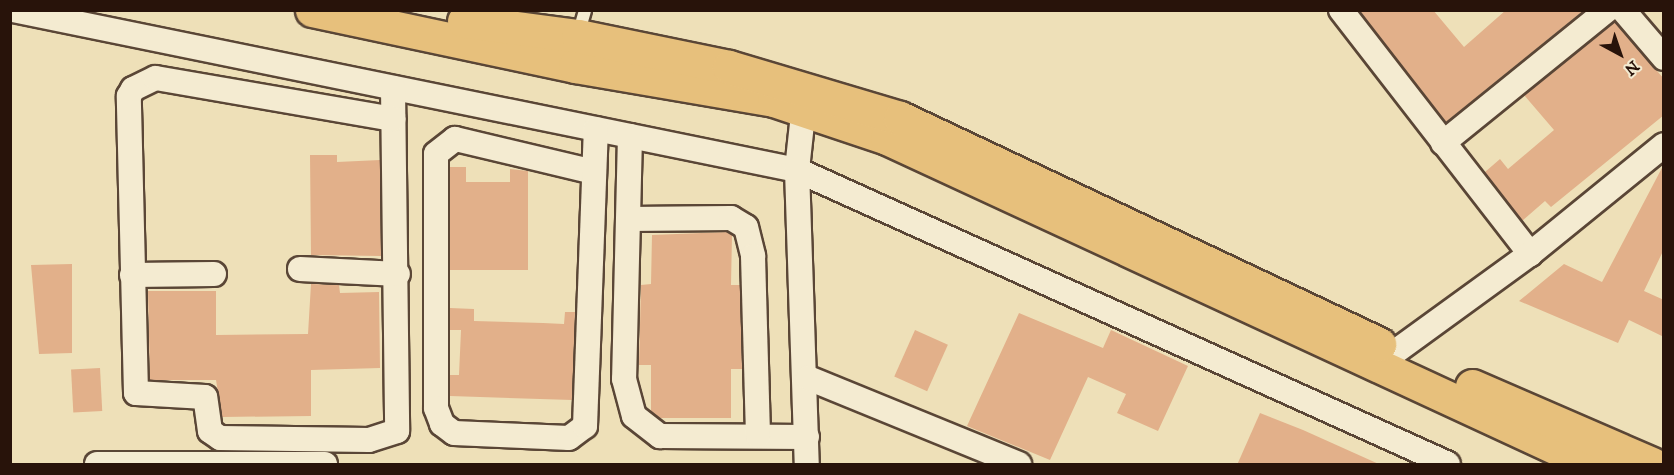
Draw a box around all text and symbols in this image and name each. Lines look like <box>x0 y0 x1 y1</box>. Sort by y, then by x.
north arrow <box>1590 24 1650 84</box>
text: N <box>1620 56 1643 80</box>

